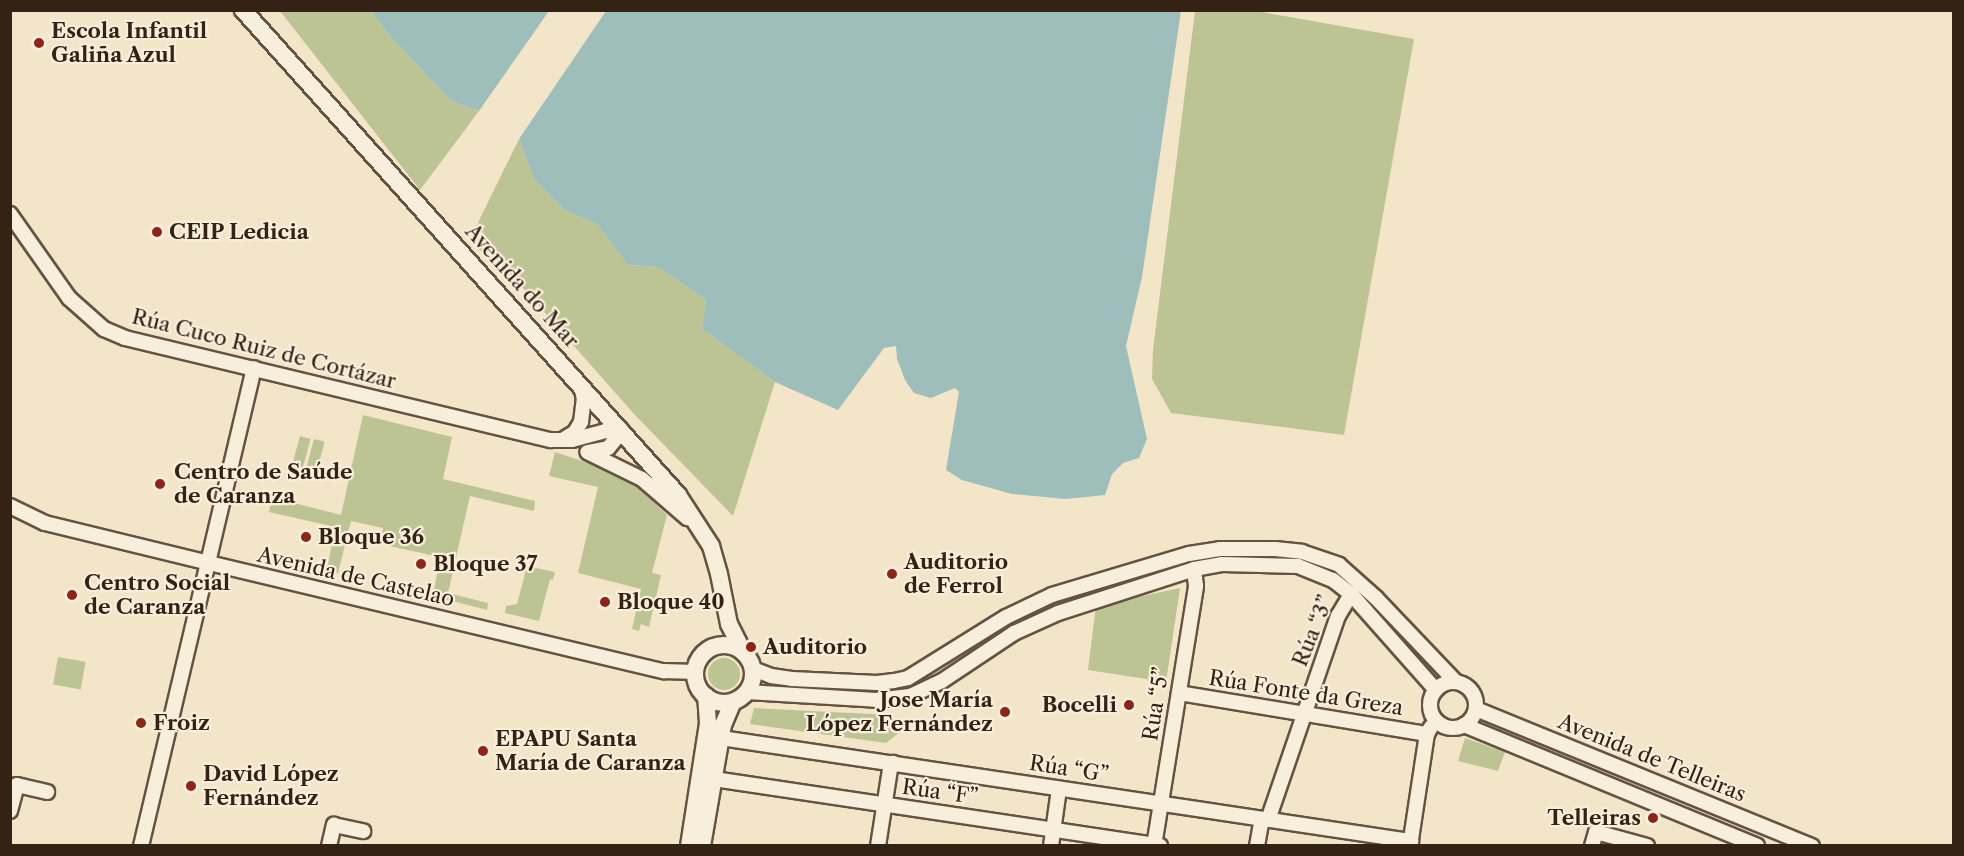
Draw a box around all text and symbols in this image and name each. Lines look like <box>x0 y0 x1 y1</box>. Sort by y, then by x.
place label: Escola Infantil Galiña Azul <box>51 18 207 68</box>
marker: Escola Infantil Galiña Azul <box>32 36 46 50</box>
place label: CEIP Ledicia <box>169 219 309 245</box>
street label: Avenida do Mar <box>460 219 584 353</box>
marker: CEIP Ledicia <box>150 225 164 239</box>
street label: Rúa Cuco Ruiz de Cortázar <box>129 304 399 394</box>
place label: Centro de Saúde de Caranza <box>174 459 353 509</box>
marker: Centro de Saúde de Caranza <box>151 475 169 493</box>
place label: Bloque 36 <box>318 524 424 550</box>
marker: Bloque 36 <box>299 530 313 544</box>
street label: Avenida de Castelao <box>255 542 457 612</box>
place label: Auditorio de Ferrol <box>904 549 1008 599</box>
place label: Bloque 37 <box>433 551 538 577</box>
marker: Bloque 37 <box>414 557 428 571</box>
marker: Auditorio de Ferrol <box>885 567 899 581</box>
place label: Centro Social de Caranza <box>84 570 230 620</box>
marker: Centro Social de Caranza <box>65 588 79 602</box>
place label: Bloque 40 <box>617 589 725 615</box>
street label: Rúa “3” <box>1287 592 1339 670</box>
marker: Bloque 40 <box>598 595 612 609</box>
place label: Auditorio <box>763 634 867 660</box>
marker: Auditorio <box>744 640 758 654</box>
street label: Rúa “5” <box>1138 665 1174 743</box>
street label: Rúa Fonte da Greza <box>1207 665 1405 721</box>
place label: Jose María López Fernández <box>806 687 993 737</box>
place label: Bocelli <box>1042 692 1117 718</box>
marker: Bocelli <box>1122 698 1136 712</box>
marker: Jose María López Fernández <box>998 705 1012 719</box>
street label: Avenida de Telleiras <box>1554 709 1750 807</box>
place label: Froiz <box>153 710 210 736</box>
marker: Froiz <box>134 716 148 730</box>
place label: EPAPU Santa María de Caranza <box>495 726 686 776</box>
marker: EPAPU Santa María de Caranza <box>476 744 490 758</box>
street label: Rúa “G” <box>1028 750 1110 788</box>
place label: David López Fernández <box>203 761 339 811</box>
street label: Rúa “F” <box>900 774 980 810</box>
marker: David López Fernández <box>184 779 198 793</box>
place label: Telleiras <box>1547 805 1641 831</box>
marker: Telleiras <box>1646 811 1660 825</box>

